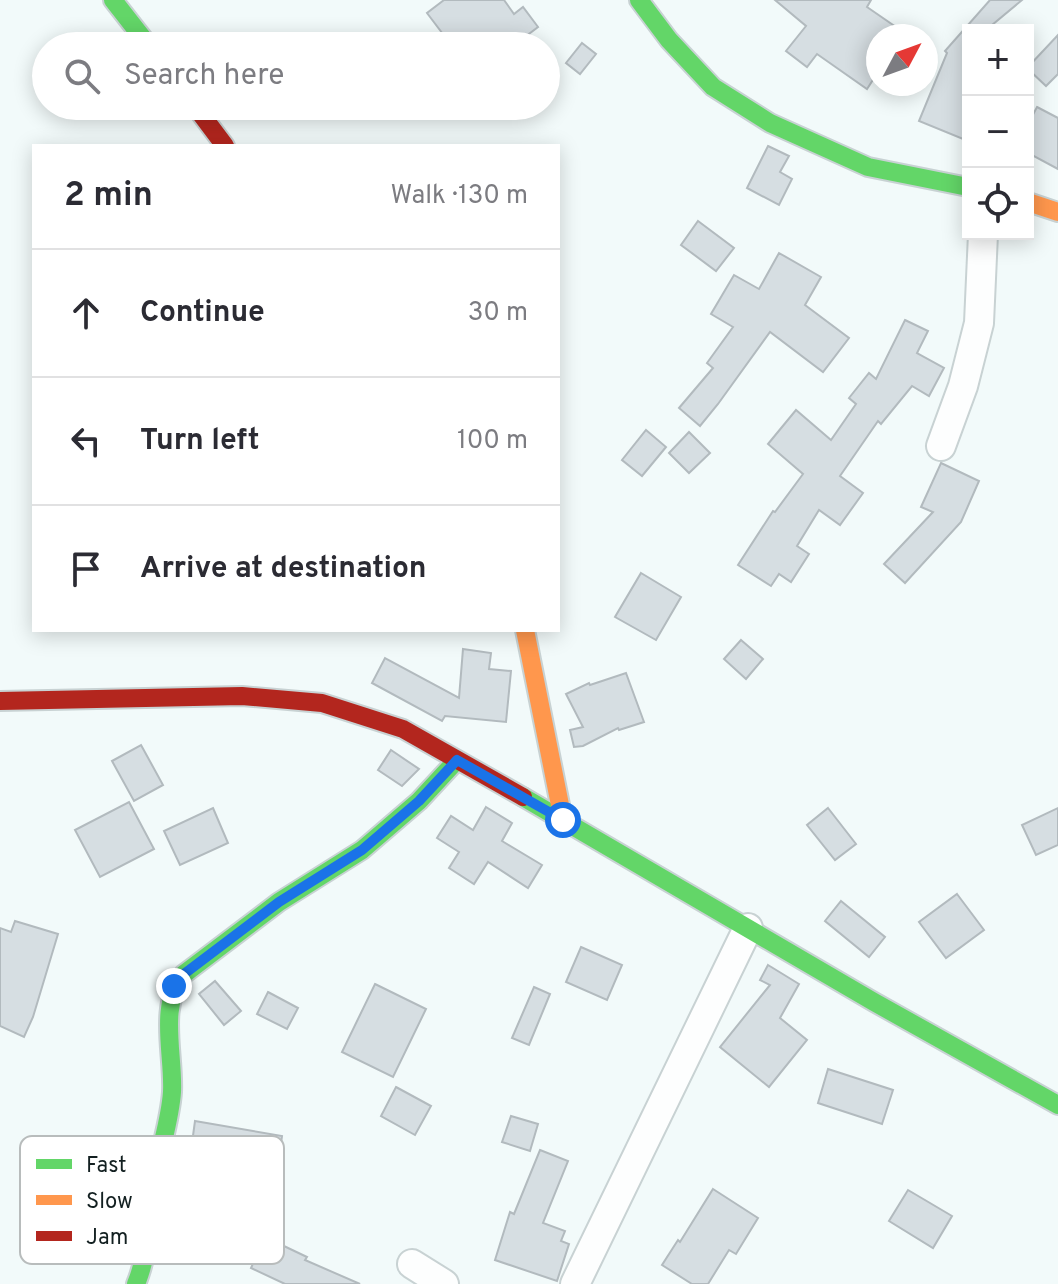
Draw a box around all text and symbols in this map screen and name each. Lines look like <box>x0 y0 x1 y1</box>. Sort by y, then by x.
north arrow <box>866 24 938 96</box>
map controls <box>962 24 1034 240</box>
button: + <box>962 24 1034 96</box>
search box <box>32 32 560 120</box>
icon: search <box>60 54 104 98</box>
text: Search here <box>124 58 284 95</box>
button: − <box>962 96 1034 168</box>
button: locate <box>962 168 1034 240</box>
text: 2 min <box>64 175 153 218</box>
text: Walk · 130 m <box>390 180 528 213</box>
icon: ahead <box>64 291 108 335</box>
text: Continue <box>140 295 265 332</box>
text: 30 m <box>468 297 528 330</box>
icon: left <box>64 419 108 463</box>
text: Turn left <box>140 423 260 460</box>
text: 100 m <box>457 425 528 458</box>
icon: arrive <box>64 547 108 591</box>
text: Arrive at destination <box>140 551 426 588</box>
route start <box>545 802 581 838</box>
route end <box>156 968 192 1004</box>
legend <box>20 1136 284 1264</box>
text: Fast <box>86 1153 127 1180</box>
text: Slow <box>86 1189 133 1216</box>
text: Jam <box>86 1225 129 1252</box>

